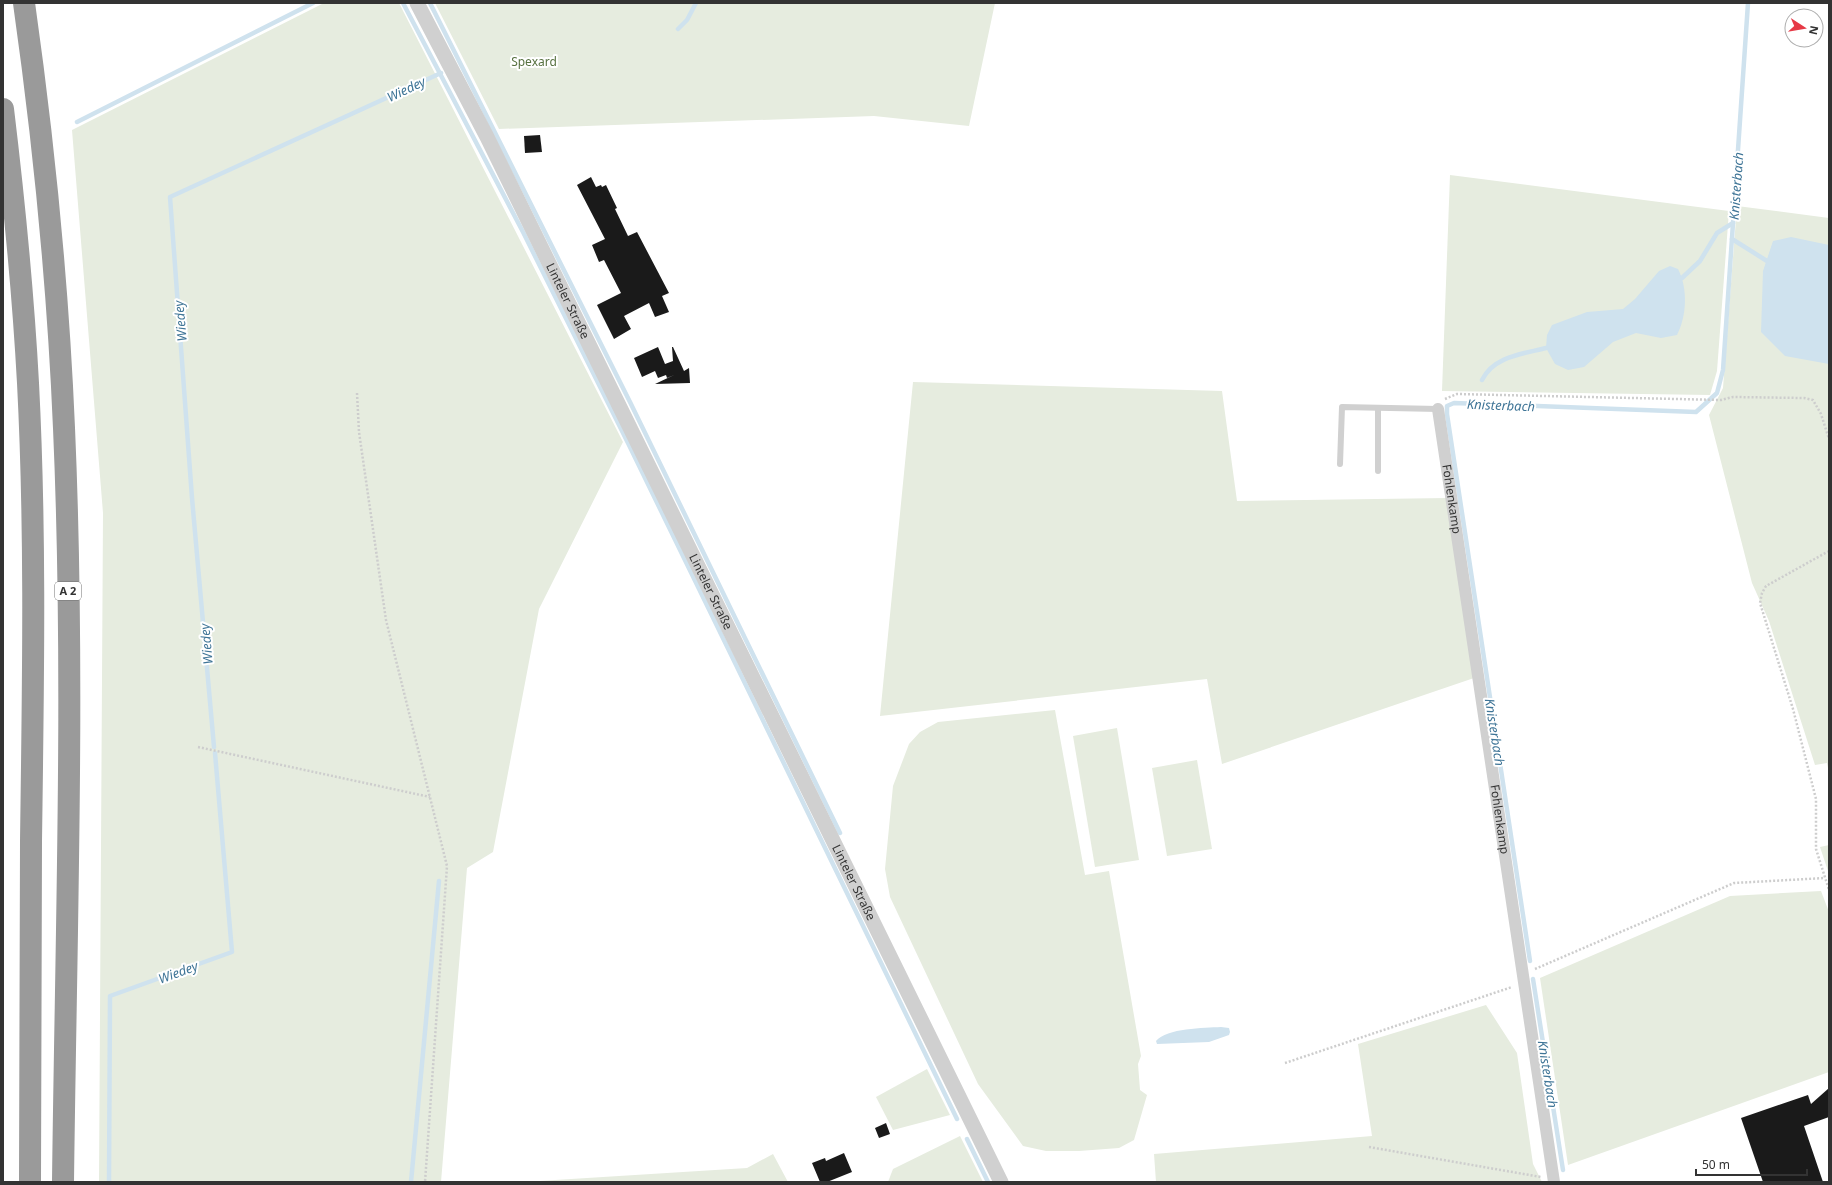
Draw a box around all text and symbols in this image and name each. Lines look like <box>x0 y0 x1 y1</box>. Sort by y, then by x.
north arrow <box>1784 8 1824 48</box>
text: N <box>1806 24 1823 36</box>
park label: Spexard <box>511 53 557 70</box>
water label: Wiedey <box>384 72 429 106</box>
water label: Knisterbach <box>1725 151 1747 221</box>
street label: Linteler Straße <box>542 260 594 342</box>
water label: Wiedey <box>169 299 191 342</box>
water label: Knisterbach <box>1467 395 1535 415</box>
street label: Fohlenkamp <box>1438 463 1466 535</box>
street label: Linteler Straße <box>685 551 737 633</box>
road number: A 2 <box>55 582 81 600</box>
water label: Wiedey <box>195 622 217 665</box>
water label: Knisterbach <box>1481 697 1509 767</box>
street label: Fohlenkamp <box>1486 783 1514 855</box>
street label: Linteler Straße <box>828 841 880 923</box>
water label: Wiedey <box>156 956 201 987</box>
water label: Knisterbach <box>1534 1039 1562 1109</box>
scale bar <box>1696 1151 1807 1177</box>
text: 50 m <box>1702 1156 1730 1173</box>

